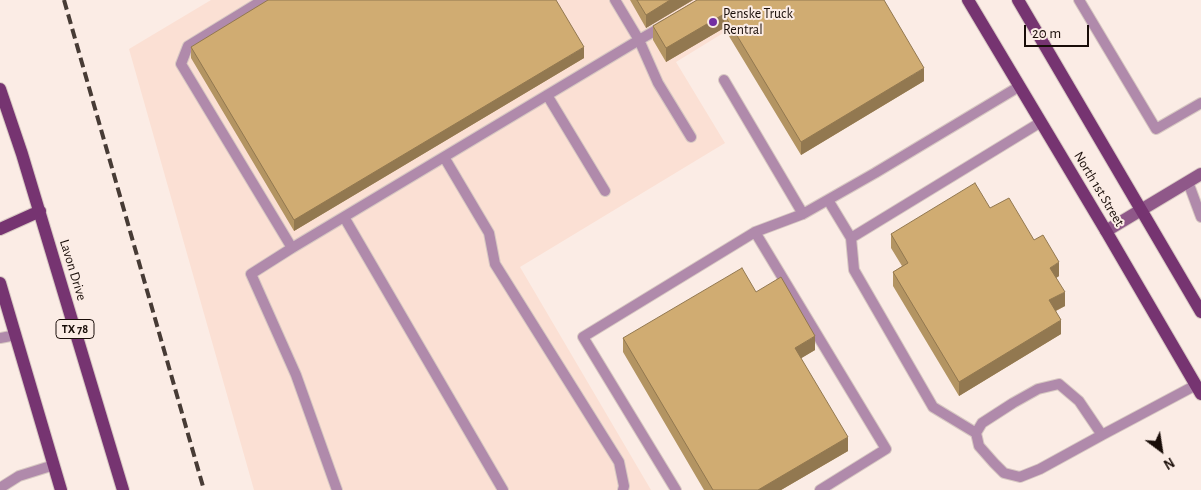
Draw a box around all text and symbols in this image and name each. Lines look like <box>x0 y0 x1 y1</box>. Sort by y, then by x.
place label: Penske Truck Rentral <box>723 6 793 38</box>
scale bar <box>1026 15 1091 47</box>
marker: Penske Truck Rentral <box>707 16 719 28</box>
text: 20 m <box>1032 26 1061 41</box>
street label: North 1st Street <box>1070 149 1128 229</box>
street label: Lavon Drive <box>56 237 90 303</box>
road number: TX 78 <box>56 320 94 338</box>
north arrow <box>1136 425 1186 475</box>
text: N <box>1161 454 1177 471</box>

